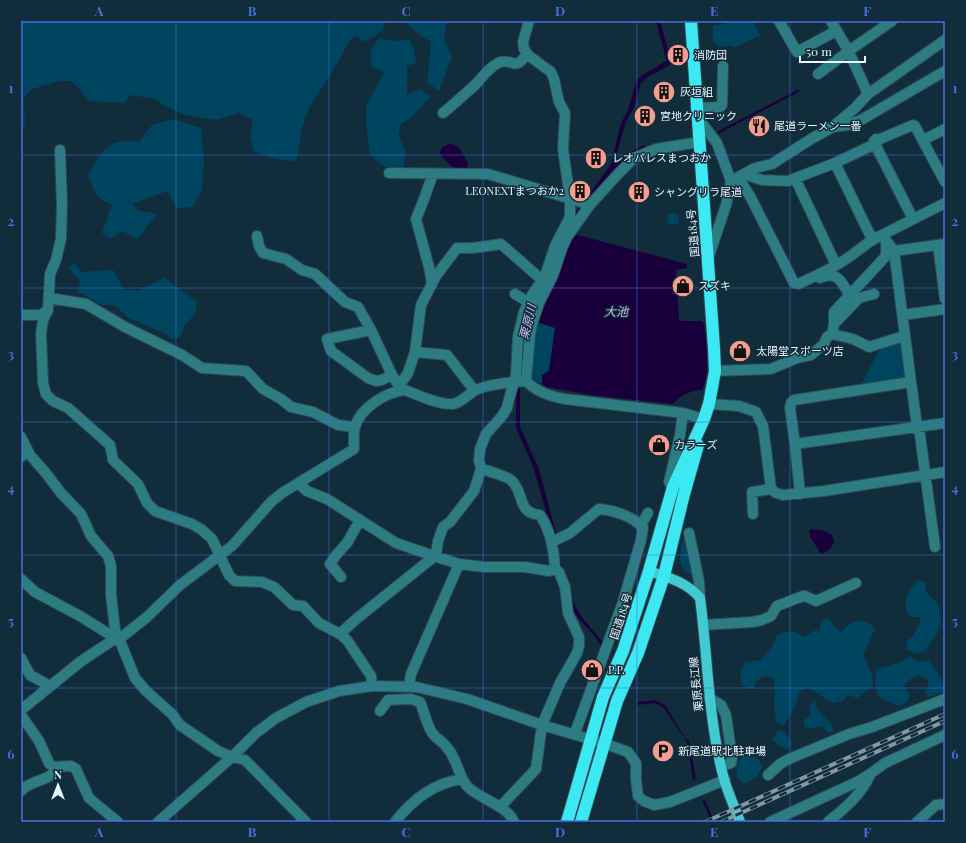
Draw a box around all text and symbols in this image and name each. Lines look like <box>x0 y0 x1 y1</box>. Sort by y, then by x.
text: A <box>94 2 104 19</box>
text: B <box>248 2 257 19</box>
text: C <box>401 2 411 19</box>
text: D <box>555 2 565 19</box>
text: E <box>710 2 718 19</box>
text: F <box>863 2 871 19</box>
scale bar <box>800 38 865 64</box>
building icon: 消防団 <box>665 42 691 68</box>
text: 50 m <box>806 43 832 59</box>
place label: 消防団 <box>694 47 727 62</box>
text: 1 <box>9 79 14 96</box>
building icon: 灰垣組 <box>651 79 677 105</box>
text: 1 <box>953 79 958 96</box>
place label: 灰垣組 <box>680 84 713 99</box>
building icon: 宮地クリニック <box>632 103 658 129</box>
place label: 宮地クリニック <box>660 108 737 123</box>
restaurant icon: 尾道ラーメン一番 <box>746 113 772 139</box>
place label: 尾道ラーメン一番 <box>774 118 862 133</box>
building icon: レオパレスまつおか <box>583 145 609 171</box>
place label: レオパレスまつおか <box>612 150 711 165</box>
building icon: LEONEXTまつおか2 <box>567 178 593 204</box>
building icon: シャングリラ尾道 <box>626 179 652 205</box>
place label: LEONEXTまつおか2 <box>465 183 564 198</box>
place label: シャングリラ尾道 <box>654 184 742 199</box>
street label: 国道184号 <box>683 208 702 258</box>
text: 2 <box>8 212 15 229</box>
text: 2 <box>952 212 959 229</box>
shop icon: スズキ <box>670 273 696 299</box>
place label: スズキ <box>698 278 731 293</box>
water label: 栗原川 <box>515 300 540 341</box>
water label: 大池 <box>604 303 629 319</box>
shop icon: 太陽堂スポーツ店 <box>727 338 753 364</box>
place label: 太陽堂スポーツ店 <box>756 343 844 358</box>
text: 3 <box>8 345 14 362</box>
text: 3 <box>952 345 958 362</box>
shop icon: カラーズ <box>646 432 672 458</box>
place label: カラーズ <box>674 437 717 452</box>
text: 4 <box>8 479 15 496</box>
text: 4 <box>952 479 959 496</box>
street label: 国道184号 <box>606 591 635 641</box>
text: 5 <box>8 612 14 629</box>
text: 5 <box>952 612 958 629</box>
street label: 栗原長江線 <box>685 656 706 712</box>
shop icon: P.P. <box>579 657 605 683</box>
place label: P.P. <box>608 662 625 677</box>
parking icon: 新尾道駅北駐車場 <box>650 738 676 764</box>
place label: 新尾道駅北駐車場 <box>678 743 766 758</box>
text: 6 <box>7 745 15 762</box>
text: 6 <box>951 745 959 762</box>
north arrow <box>38 765 78 805</box>
text: N <box>54 767 62 782</box>
text: A <box>94 823 104 840</box>
text: B <box>248 823 257 840</box>
text: C <box>401 823 411 840</box>
text: D <box>555 823 565 840</box>
text: E <box>710 823 718 840</box>
text: F <box>863 823 871 840</box>

